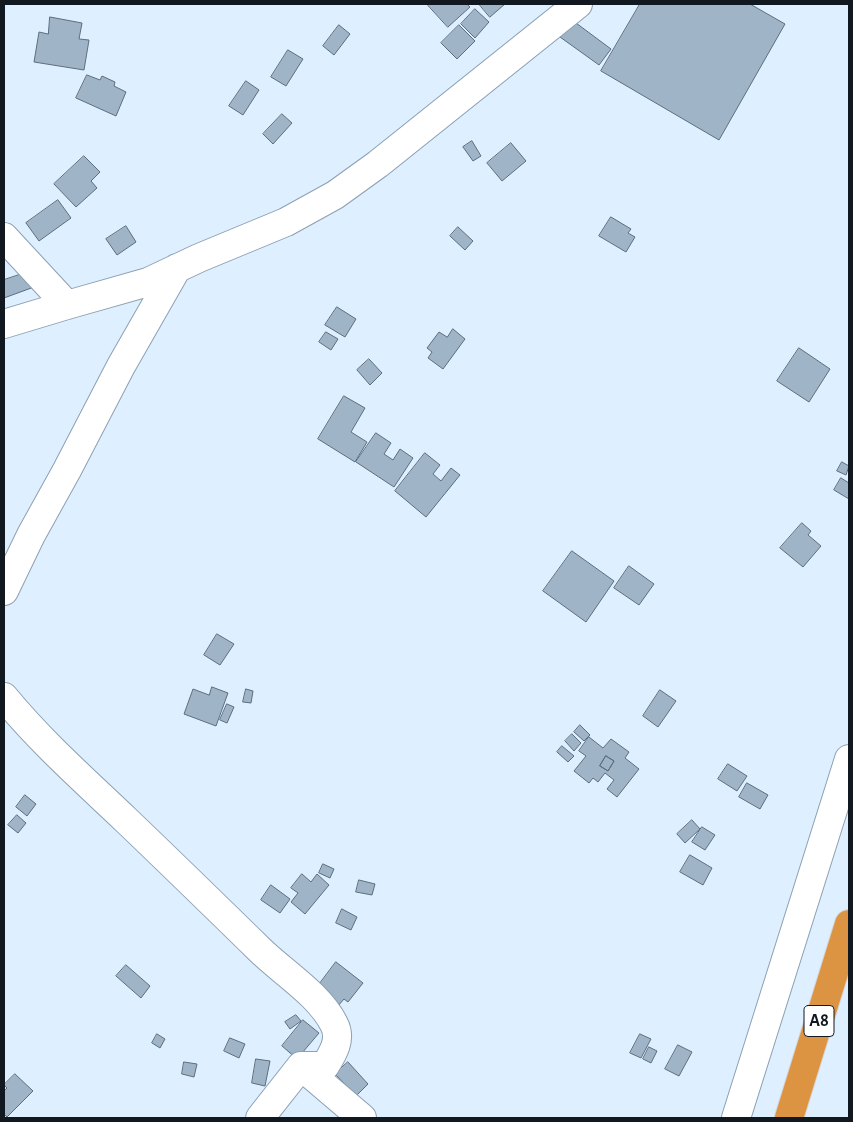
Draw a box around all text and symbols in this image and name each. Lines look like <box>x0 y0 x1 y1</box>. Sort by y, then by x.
road number: A8 <box>804 1006 834 1036</box>

